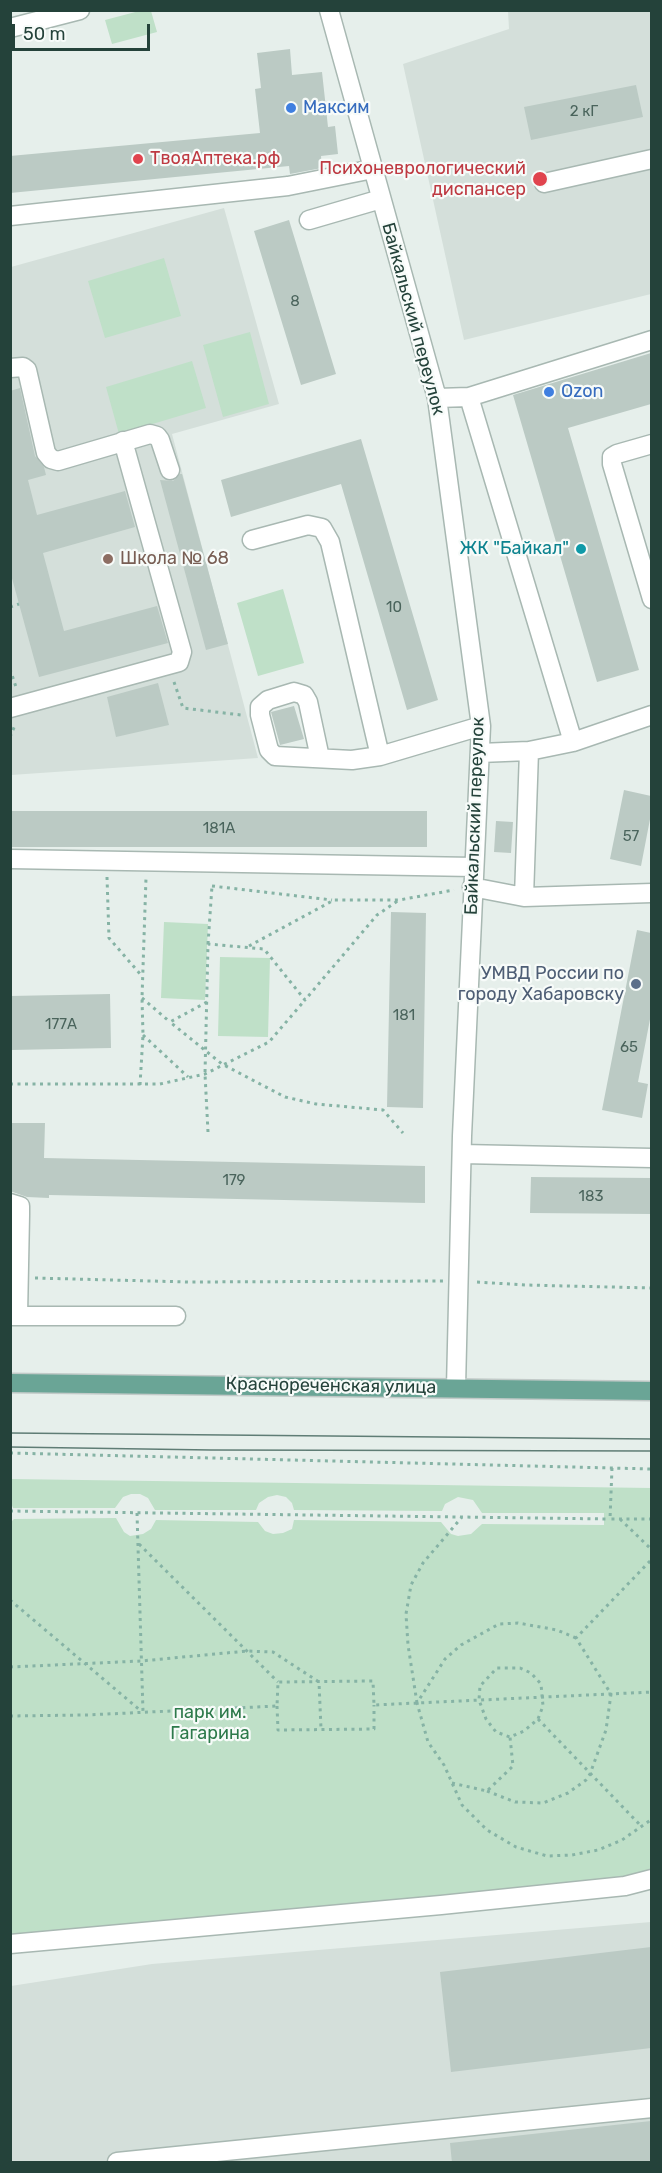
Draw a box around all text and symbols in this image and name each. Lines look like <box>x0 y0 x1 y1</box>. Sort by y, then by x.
scale bar <box>15 12 153 50</box>
text: 50 m <box>23 23 66 45</box>
place label: Максим <box>303 97 370 119</box>
marker: Максим <box>284 101 298 115</box>
house number: 2 кГ <box>570 103 598 121</box>
place label: ТвояАптека.рф <box>150 148 280 170</box>
marker: ТвояАптека.рф <box>131 152 145 166</box>
place label: Психоневрологический диспансер <box>319 158 526 201</box>
marker: Психоневрологический диспансер <box>531 170 549 188</box>
street label: Байкальский переулок <box>377 220 449 418</box>
house number: 8 <box>290 293 300 311</box>
place label: Ozon <box>561 381 603 403</box>
marker: Ozon <box>542 385 556 399</box>
place label: ЖК "Байкал" <box>459 538 569 560</box>
marker: ЖК "Байкал" <box>574 542 588 556</box>
place label: Школа № 68 <box>120 548 229 570</box>
marker: Школа № 68 <box>101 552 115 566</box>
house number: 10 <box>386 599 402 617</box>
street label: Байкальский переулок <box>461 717 489 915</box>
house number: 181А <box>203 820 235 838</box>
house number: 57 <box>623 828 639 846</box>
place label: УМВД России по городу Хабаровску <box>458 963 624 1006</box>
marker: УМВД России по городу Хабаровску <box>629 977 643 991</box>
house number: 181 <box>393 1007 415 1025</box>
house number: 177А <box>45 1016 77 1034</box>
house number: 65 <box>620 1039 638 1057</box>
house number: 179 <box>222 1172 246 1190</box>
house number: 183 <box>579 1188 603 1206</box>
street label: Краснореченская улица <box>225 1373 437 1399</box>
park label: парк им. Гагарина <box>170 1702 250 1744</box>

